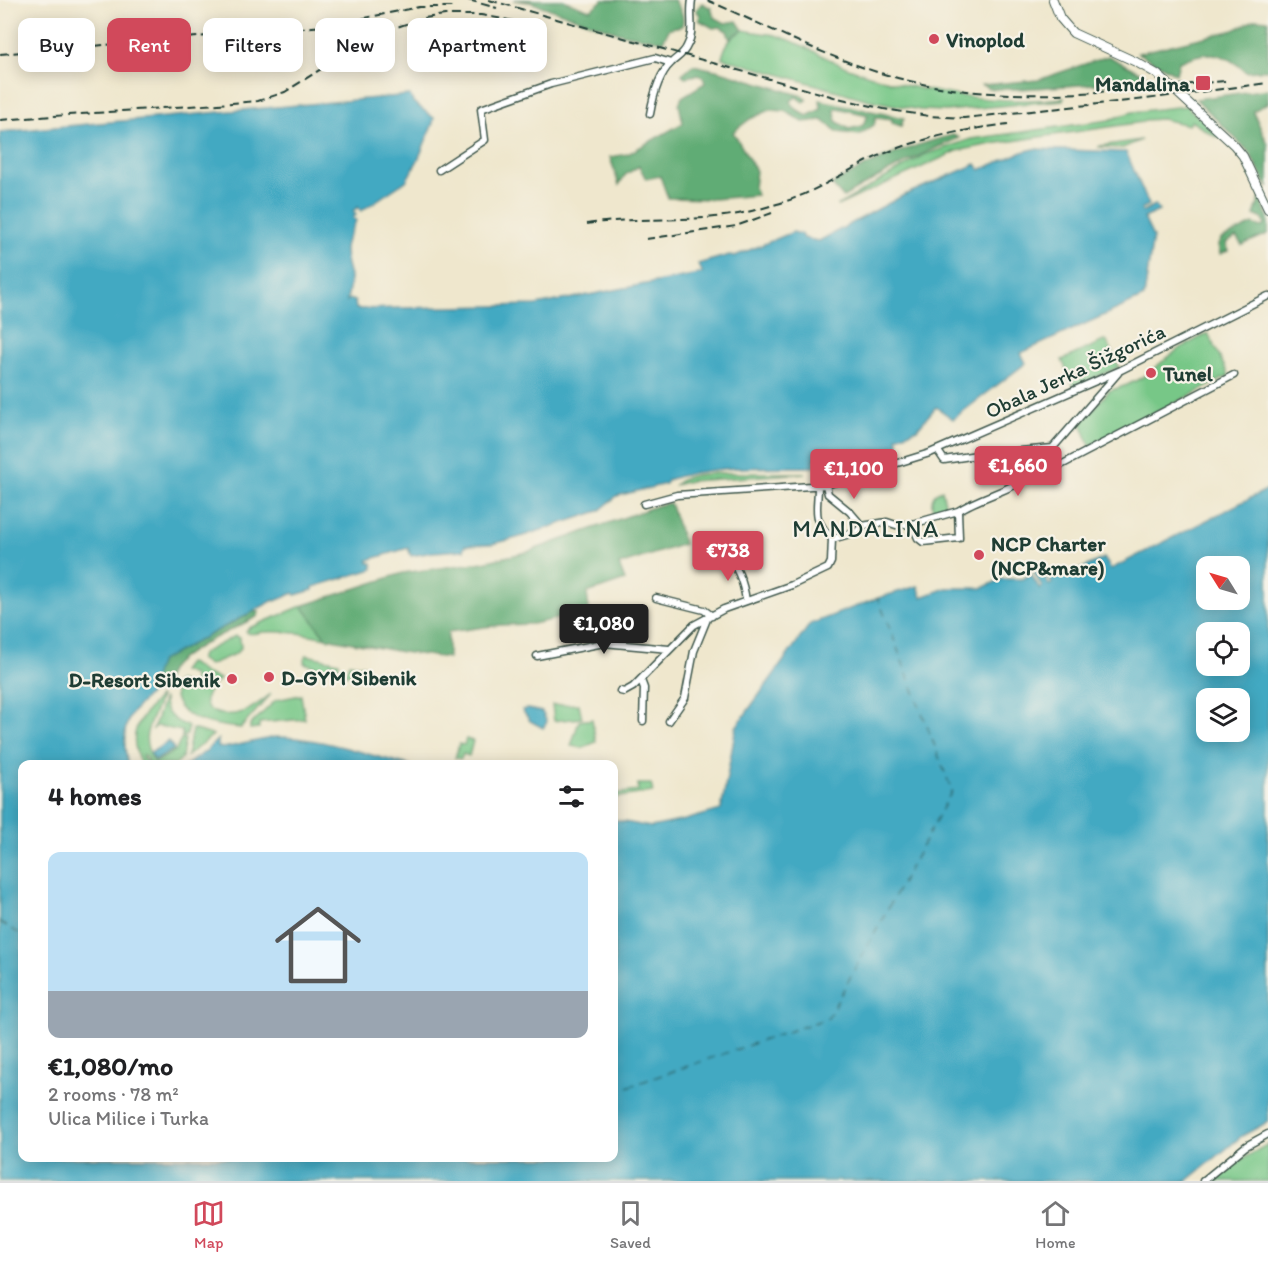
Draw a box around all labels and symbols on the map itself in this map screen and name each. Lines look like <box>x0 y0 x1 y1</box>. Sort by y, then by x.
place label: Vinoplod <box>946 27 1025 53</box>
marker: Vinoplod <box>927 32 941 46</box>
place label: Mandalina <box>1095 71 1191 96</box>
marker: Mandalina <box>1194 74 1212 92</box>
street label: Obala Jerka Šižgorića <box>981 318 1169 424</box>
place label: Tunel <box>1162 361 1214 386</box>
marker: Tunel <box>1144 366 1158 380</box>
pin: €1,660 <box>969 446 1067 497</box>
pin: €1,100 <box>805 449 903 500</box>
district label: MANDALINA <box>792 514 940 543</box>
pin: €738 <box>692 531 764 582</box>
place label: NCP Charter (NCP&mare) <box>991 531 1106 581</box>
marker: NCP Charter (NCP&mare) <box>972 548 986 562</box>
north arrow <box>1196 556 1250 610</box>
pin: €1,080 <box>555 604 653 655</box>
place label: D-GYM Sibenik <box>281 665 418 690</box>
place label: D-Resort Sibenik <box>69 667 221 692</box>
marker: D-GYM Sibenik <box>262 670 276 684</box>
marker: D-Resort Sibenik <box>225 672 239 686</box>

